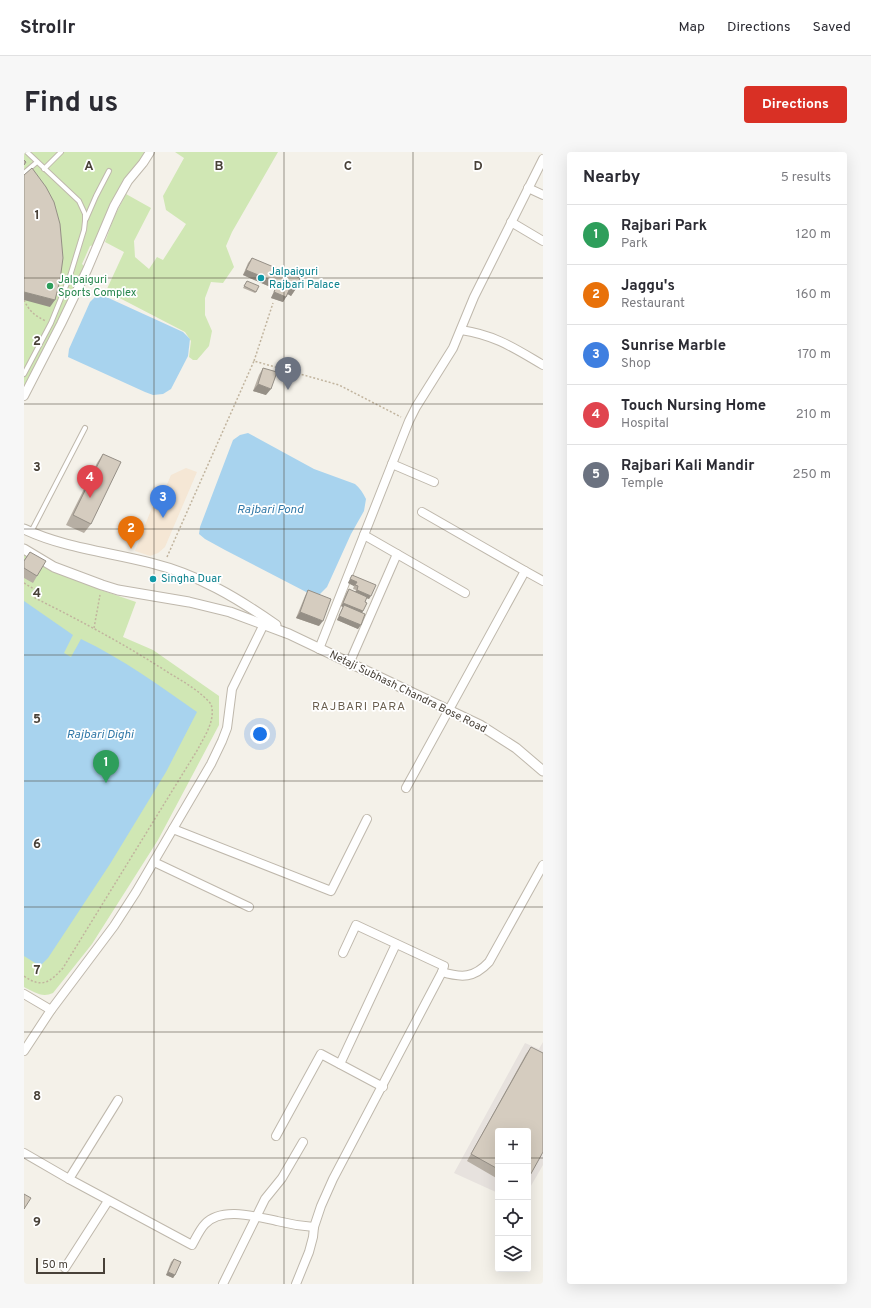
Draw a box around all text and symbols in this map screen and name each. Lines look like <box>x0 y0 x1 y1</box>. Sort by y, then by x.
text: Strollr <box>20 16 75 40</box>
text: Map <box>679 19 705 36</box>
text: Directions <box>727 19 791 36</box>
text: Saved <box>813 19 851 36</box>
text: Find us <box>24 86 118 122</box>
button: Directions <box>744 86 847 123</box>
text: A <box>84 159 94 175</box>
text: B <box>215 159 224 175</box>
text: C <box>344 159 352 175</box>
text: D <box>473 159 483 175</box>
text: Nearby <box>583 167 640 189</box>
text: 5 results <box>781 170 831 186</box>
text: 1 <box>34 208 40 224</box>
text: Rajbari Park <box>621 217 707 236</box>
text: 1 <box>593 227 599 243</box>
text: 120 m <box>796 227 831 243</box>
text: Park <box>621 236 648 252</box>
place label: Jalpaiguri Rajbari Palace <box>269 265 340 292</box>
place label: Jalpaiguri Sports Complex <box>58 273 137 300</box>
marker: Jalpaiguri Rajbari Palace <box>256 273 266 283</box>
text: Jaggu's <box>621 277 675 296</box>
marker: Jalpaiguri Sports Complex <box>45 281 55 291</box>
text: 2 <box>592 287 600 303</box>
text: 160 m <box>796 287 831 303</box>
text: Restaurant <box>621 296 685 312</box>
text: 2 <box>33 334 41 350</box>
text: Sunrise Marble <box>621 337 726 356</box>
text: 3 <box>592 347 600 363</box>
text: 170 m <box>797 347 831 363</box>
text: Shop <box>621 356 651 372</box>
pin: 5 <box>275 357 301 390</box>
text: Touch Nursing Home <box>621 397 766 416</box>
text: 4 <box>592 407 600 423</box>
text: 210 m <box>796 407 831 423</box>
text: Hospital <box>621 416 669 432</box>
text: Rajbari Kali Mandir <box>621 457 755 476</box>
text: 3 <box>33 460 41 476</box>
pin: 4 <box>77 465 103 498</box>
text: 5 <box>592 467 600 483</box>
text: 250 m <box>793 467 831 483</box>
text: Temple <box>621 476 663 492</box>
pin: 3 <box>150 485 176 518</box>
water label: Rajbari Pond <box>237 502 305 518</box>
pin: 2 <box>118 516 144 549</box>
place label: Singha Duar <box>161 572 222 586</box>
marker: Singha Duar <box>148 574 158 584</box>
text: 4 <box>33 586 41 602</box>
street label: Netaji Subhash Chandra Bose Road <box>327 648 489 736</box>
district label: RAJBARI PARA <box>312 699 406 715</box>
text: 5 <box>33 712 41 728</box>
your location <box>250 724 270 744</box>
water label: Rajbari Dighi <box>67 727 135 743</box>
pin: 1 <box>93 750 119 783</box>
text: 6 <box>33 837 41 853</box>
text: 7 <box>34 963 41 979</box>
text: 8 <box>33 1089 41 1105</box>
map controls <box>495 1128 531 1272</box>
button: + <box>495 1128 531 1164</box>
button: − <box>495 1164 531 1200</box>
button: locate <box>495 1200 531 1236</box>
text: 9 <box>33 1215 41 1231</box>
button: layers <box>495 1236 531 1272</box>
scale bar <box>36 1256 105 1275</box>
text: 50 m <box>42 1258 68 1272</box>

